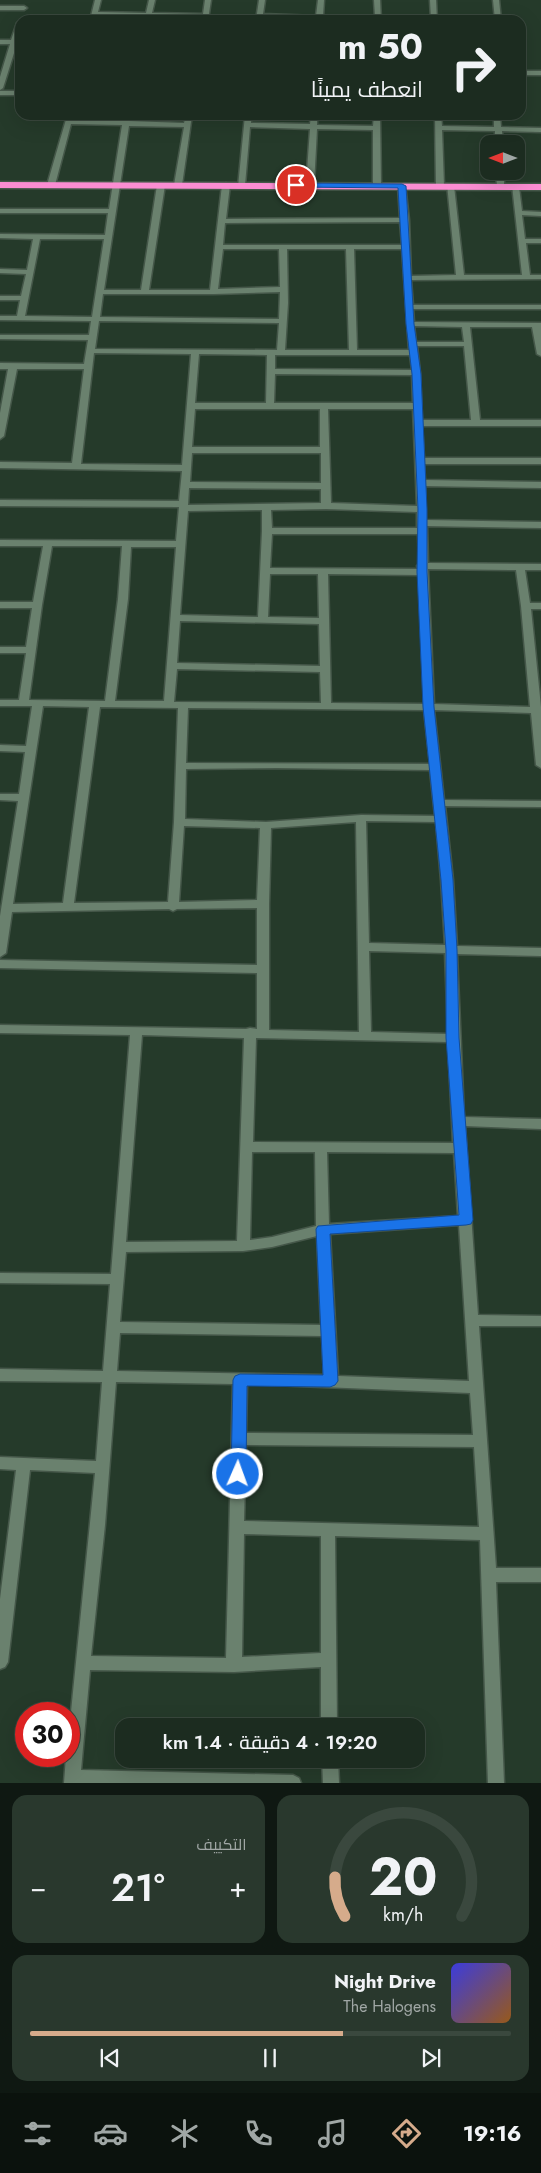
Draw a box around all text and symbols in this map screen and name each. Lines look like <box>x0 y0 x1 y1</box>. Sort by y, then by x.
text: 50 m <box>338 22 423 72</box>
icon: right <box>441 35 506 100</box>
text: انعطف يمينًا <box>311 73 423 105</box>
north arrow <box>480 135 525 180</box>
map controls <box>480 135 525 180</box>
pin <box>275 164 317 206</box>
icon: arrive <box>282 171 310 199</box>
position arrow <box>211 1447 263 1499</box>
speed limit sign: 30 <box>15 1702 80 1767</box>
text: 19:20 · 4 دقيقة · 1.4 km <box>163 1729 377 1756</box>
text: التكييف <box>196 1833 247 1856</box>
text: 20 <box>368 1839 437 1915</box>
text: 21° <box>111 1860 165 1915</box>
text: − <box>30 1867 47 1908</box>
text: + <box>229 1867 246 1908</box>
text: km/h <box>383 1902 423 1928</box>
text: Night Drive <box>334 1968 436 1995</box>
text: The Halogens <box>343 1995 436 2018</box>
icon: previous <box>96 2044 124 2072</box>
icon: pause <box>256 2044 284 2072</box>
icon: next <box>417 2044 445 2072</box>
icon: filters <box>20 2116 55 2151</box>
icon: car <box>93 2116 128 2151</box>
icon: climate <box>167 2116 202 2151</box>
icon: phone <box>241 2116 276 2151</box>
icon: music <box>315 2116 350 2151</box>
icon: directions <box>389 2116 424 2151</box>
text: 19:16 <box>463 2117 522 2149</box>

